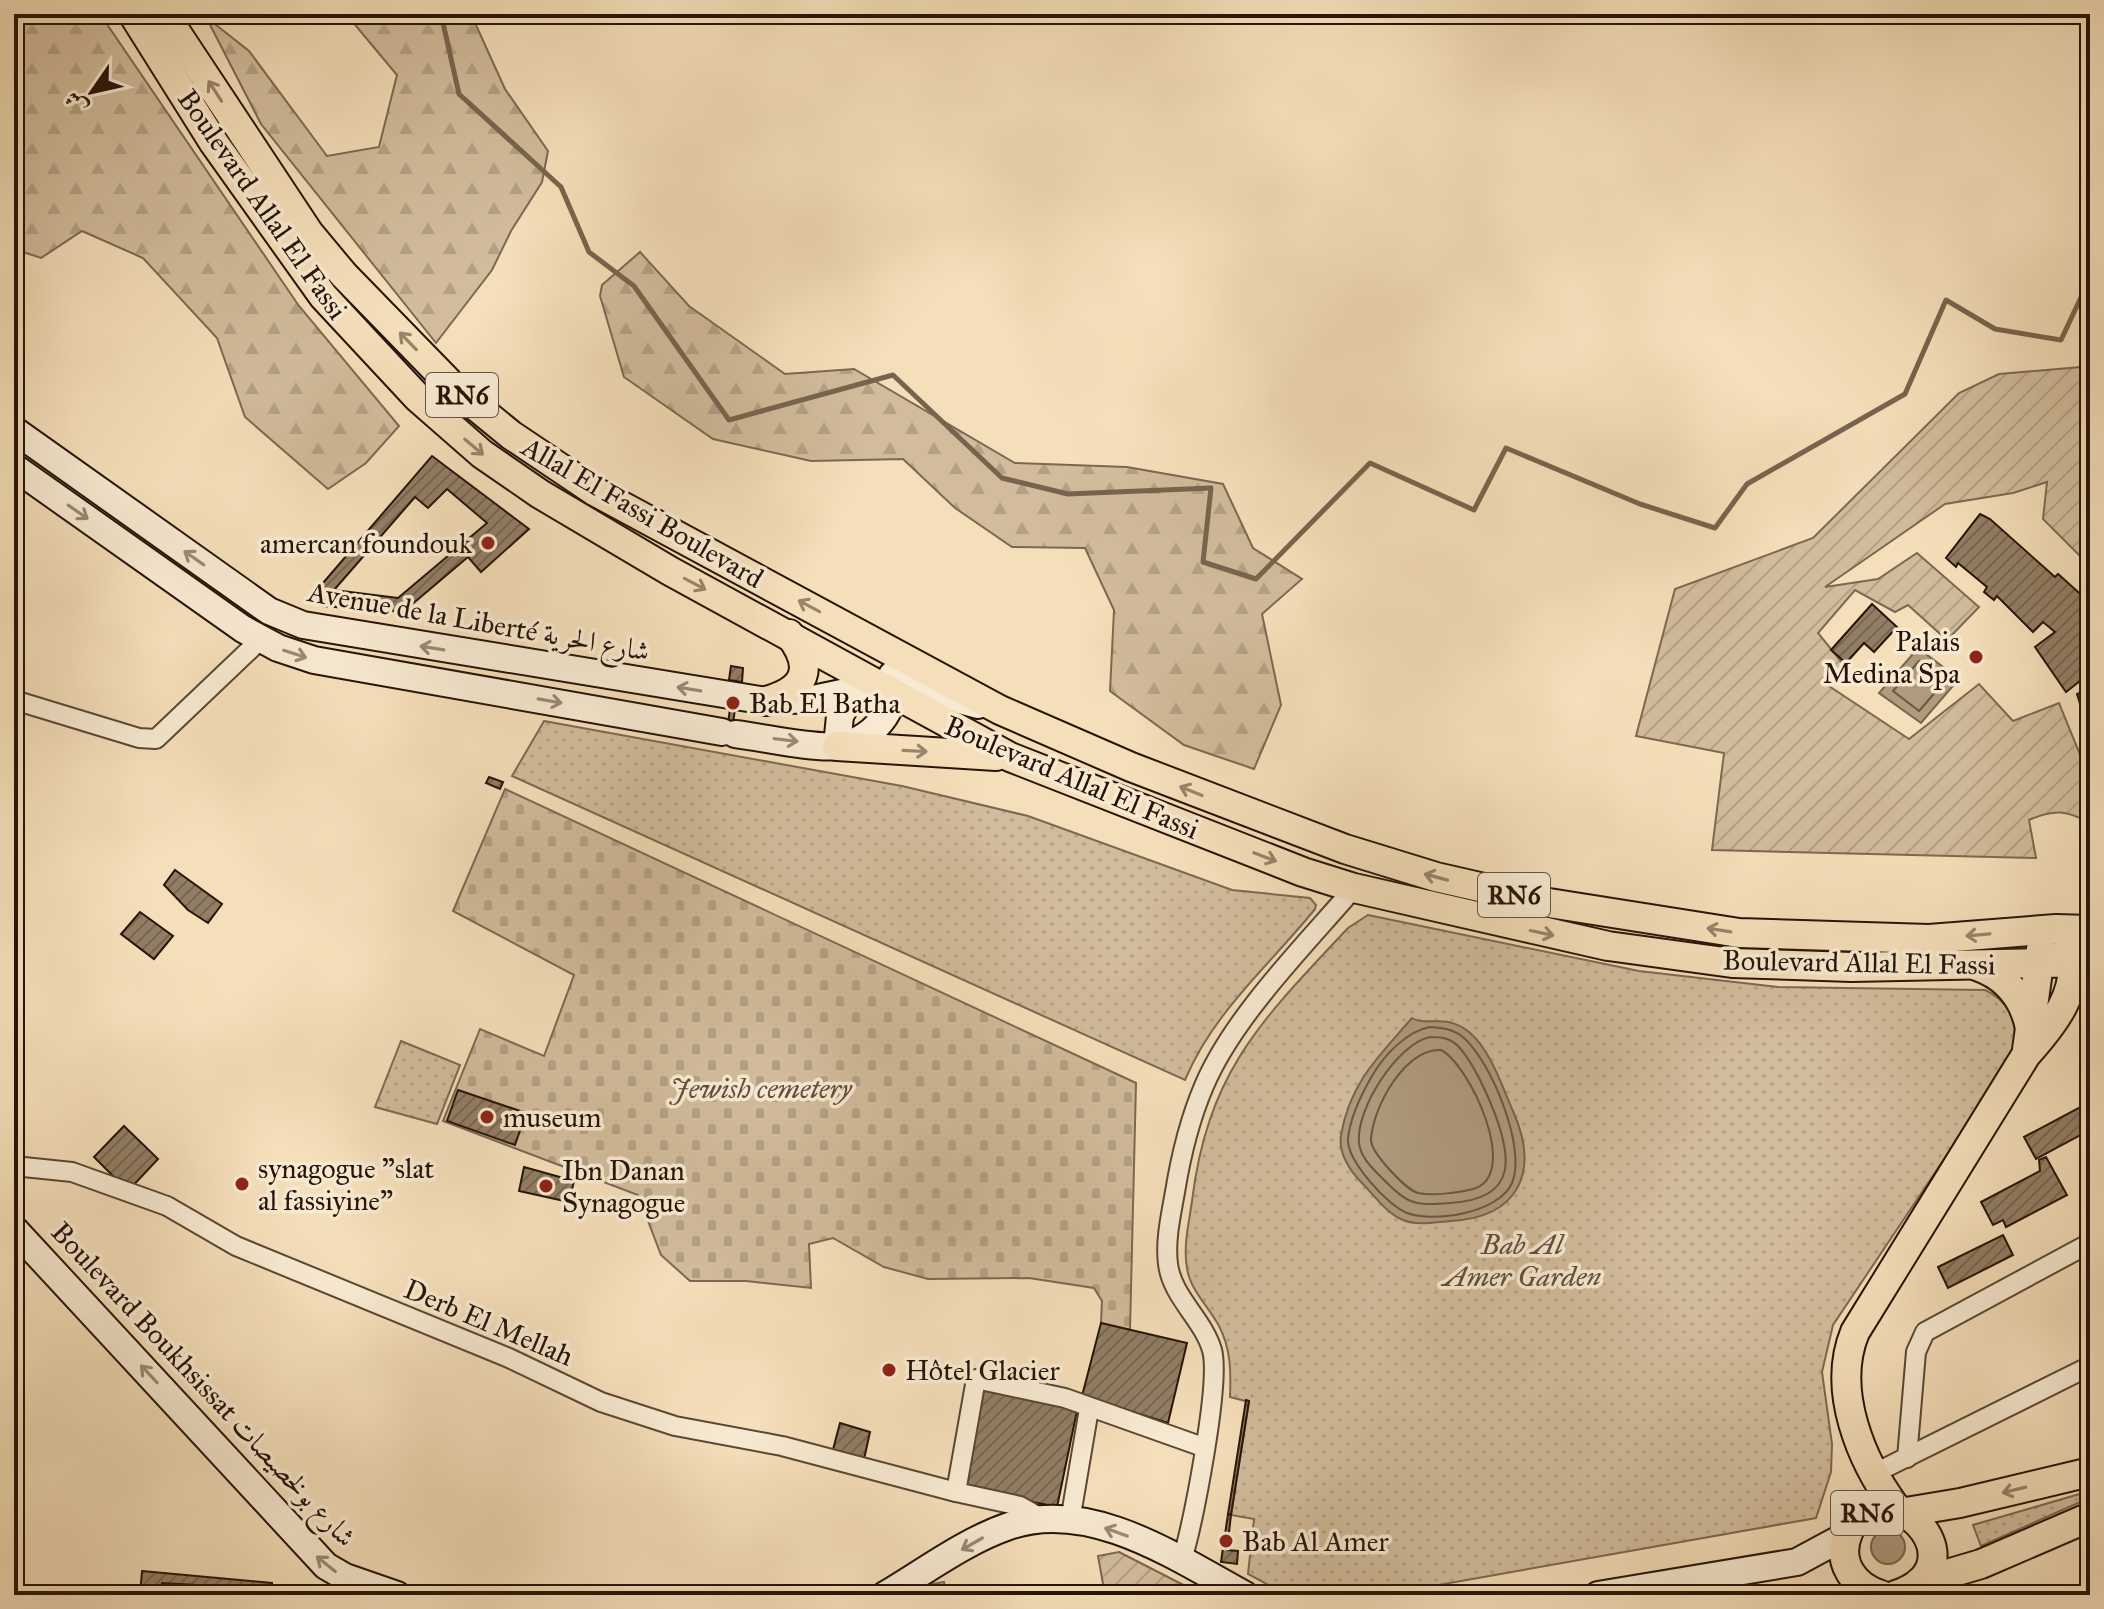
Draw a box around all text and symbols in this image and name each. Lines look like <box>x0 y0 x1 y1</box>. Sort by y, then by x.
north arrow <box>52 52 132 132</box>
one-way arrow <box>207 81 224 103</box>
street label: Boulevard Allal El Fassi <box>170 82 355 326</box>
text: ش <box>59 86 93 120</box>
one-way arrow <box>398 331 417 351</box>
road number: RN6 <box>426 373 498 417</box>
street label: Allal El Fassi Boulevard <box>515 429 770 596</box>
one-way arrow <box>463 438 484 456</box>
one-way arrow <box>66 504 88 520</box>
place label: amercan foundouk <box>260 526 472 561</box>
marker: amercan foundouk <box>479 534 497 552</box>
one-way arrow <box>183 550 205 566</box>
street label: Avenue de la Liberté شارع الحرية <box>303 574 652 675</box>
one-way arrow <box>682 576 706 592</box>
one-way arrow <box>797 598 821 614</box>
place label: Palais Medina Spa <box>1823 624 1960 691</box>
one-way arrow <box>420 640 445 655</box>
one-way arrow <box>281 647 307 662</box>
marker: Palais Medina Spa <box>1967 648 1985 666</box>
one-way arrow <box>676 681 702 696</box>
place label: Bab El Batha <box>749 686 900 721</box>
marker: Bab El Batha <box>724 694 742 712</box>
one-way arrow <box>537 695 562 710</box>
street label: Boulevard Allal El Fassi <box>939 708 1205 847</box>
one-way arrow <box>772 733 799 748</box>
one-way arrow <box>901 744 928 759</box>
one-way arrow <box>1179 783 1204 797</box>
one-way arrow <box>1252 851 1277 865</box>
one-way arrow <box>1424 868 1450 883</box>
road number: RN6 <box>1478 873 1550 917</box>
one-way arrow <box>1707 922 1732 937</box>
one-way arrow <box>1529 926 1555 941</box>
one-way arrow <box>1966 928 1992 943</box>
street label: Boulevard Allal El Fassi <box>1722 943 1996 982</box>
park label: Jewish cemetery <box>668 1071 853 1106</box>
place label: museum <box>503 1100 602 1135</box>
marker: museum <box>478 1108 496 1126</box>
place label: synagogue "slat al fassiyine" <box>258 1151 434 1218</box>
place label: Ibn Danan Synagogue <box>562 1153 685 1220</box>
marker: synagogue "slat al fassiyine" <box>233 1175 251 1193</box>
marker: Ibn Danan Synagogue <box>537 1177 555 1195</box>
street label: Boulevard Boukhsissat شارع بولخصيصات <box>39 1215 364 1558</box>
park label: Bab Al Amer Garden <box>1440 1227 1601 1294</box>
street label: Derb El Mellah <box>399 1271 579 1374</box>
place label: Hôtel Glacier <box>905 1353 1060 1388</box>
marker: Hôtel Glacier <box>880 1361 898 1379</box>
one-way arrow <box>140 1364 159 1384</box>
one-way arrow <box>2002 1483 2027 1498</box>
road number: RN6 <box>1831 1491 1903 1535</box>
one-way arrow <box>1104 1523 1129 1538</box>
place label: Bab Al Amer <box>1242 1524 1389 1559</box>
marker: Bab Al Amer <box>1217 1532 1235 1550</box>
one-way arrow <box>961 1536 984 1552</box>
one-way arrow <box>316 1555 337 1573</box>

